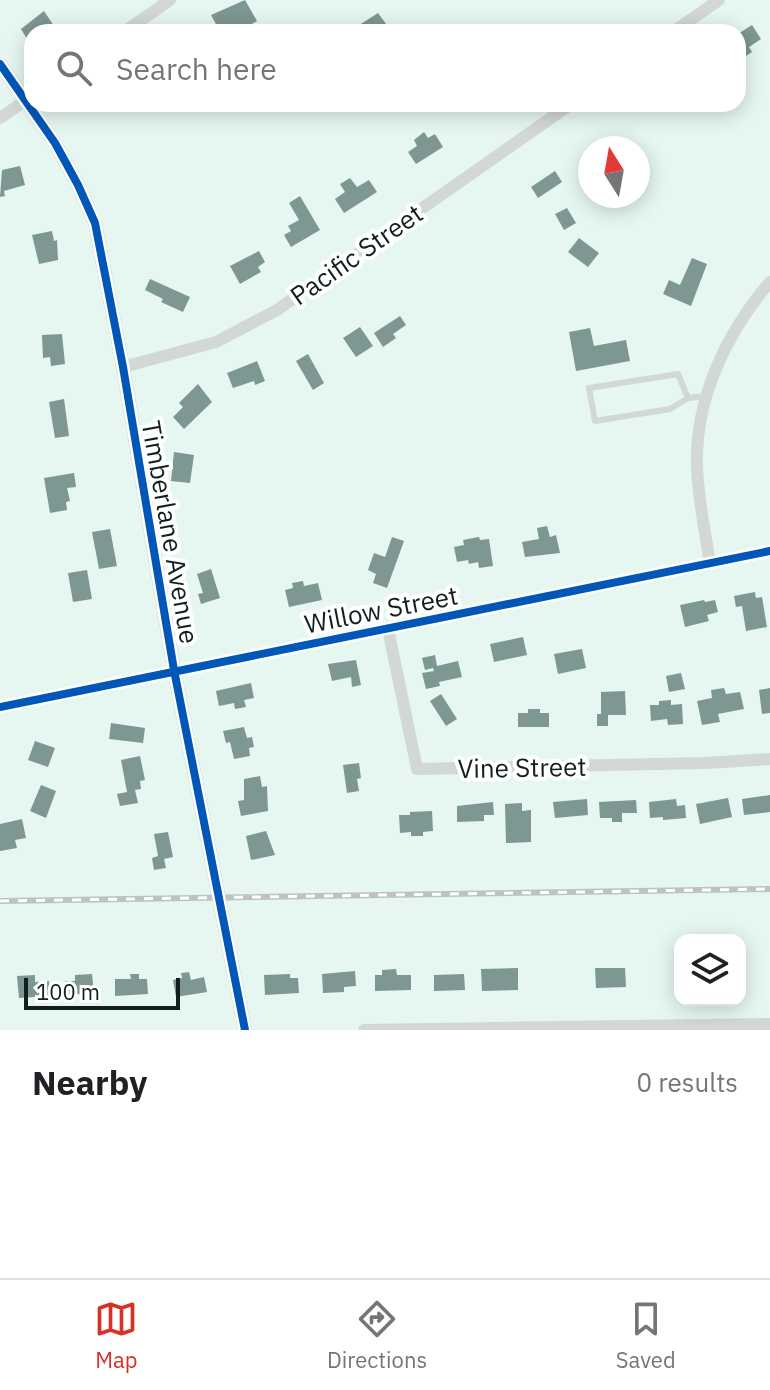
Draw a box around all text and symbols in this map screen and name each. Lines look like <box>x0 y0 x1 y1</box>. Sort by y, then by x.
search box <box>24 24 746 112</box>
icon: search <box>52 46 96 90</box>
text: Search here <box>116 49 277 88</box>
north arrow <box>578 136 650 208</box>
street label: Pacific Street <box>283 196 429 312</box>
street label: Timberlane Avenue <box>135 418 207 646</box>
street label: Willow Street <box>301 577 461 641</box>
street label: Vine Street <box>457 749 587 785</box>
map controls <box>674 934 746 1006</box>
button: layers <box>674 934 746 1006</box>
scale bar <box>24 974 180 1010</box>
text: 100 m <box>36 977 100 1006</box>
text: Nearby <box>32 1060 147 1104</box>
text: 0 results <box>636 1065 738 1099</box>
tab: Map <box>94 1297 138 1374</box>
tab: Directions <box>327 1297 427 1374</box>
tab: Saved <box>616 1297 676 1374</box>

